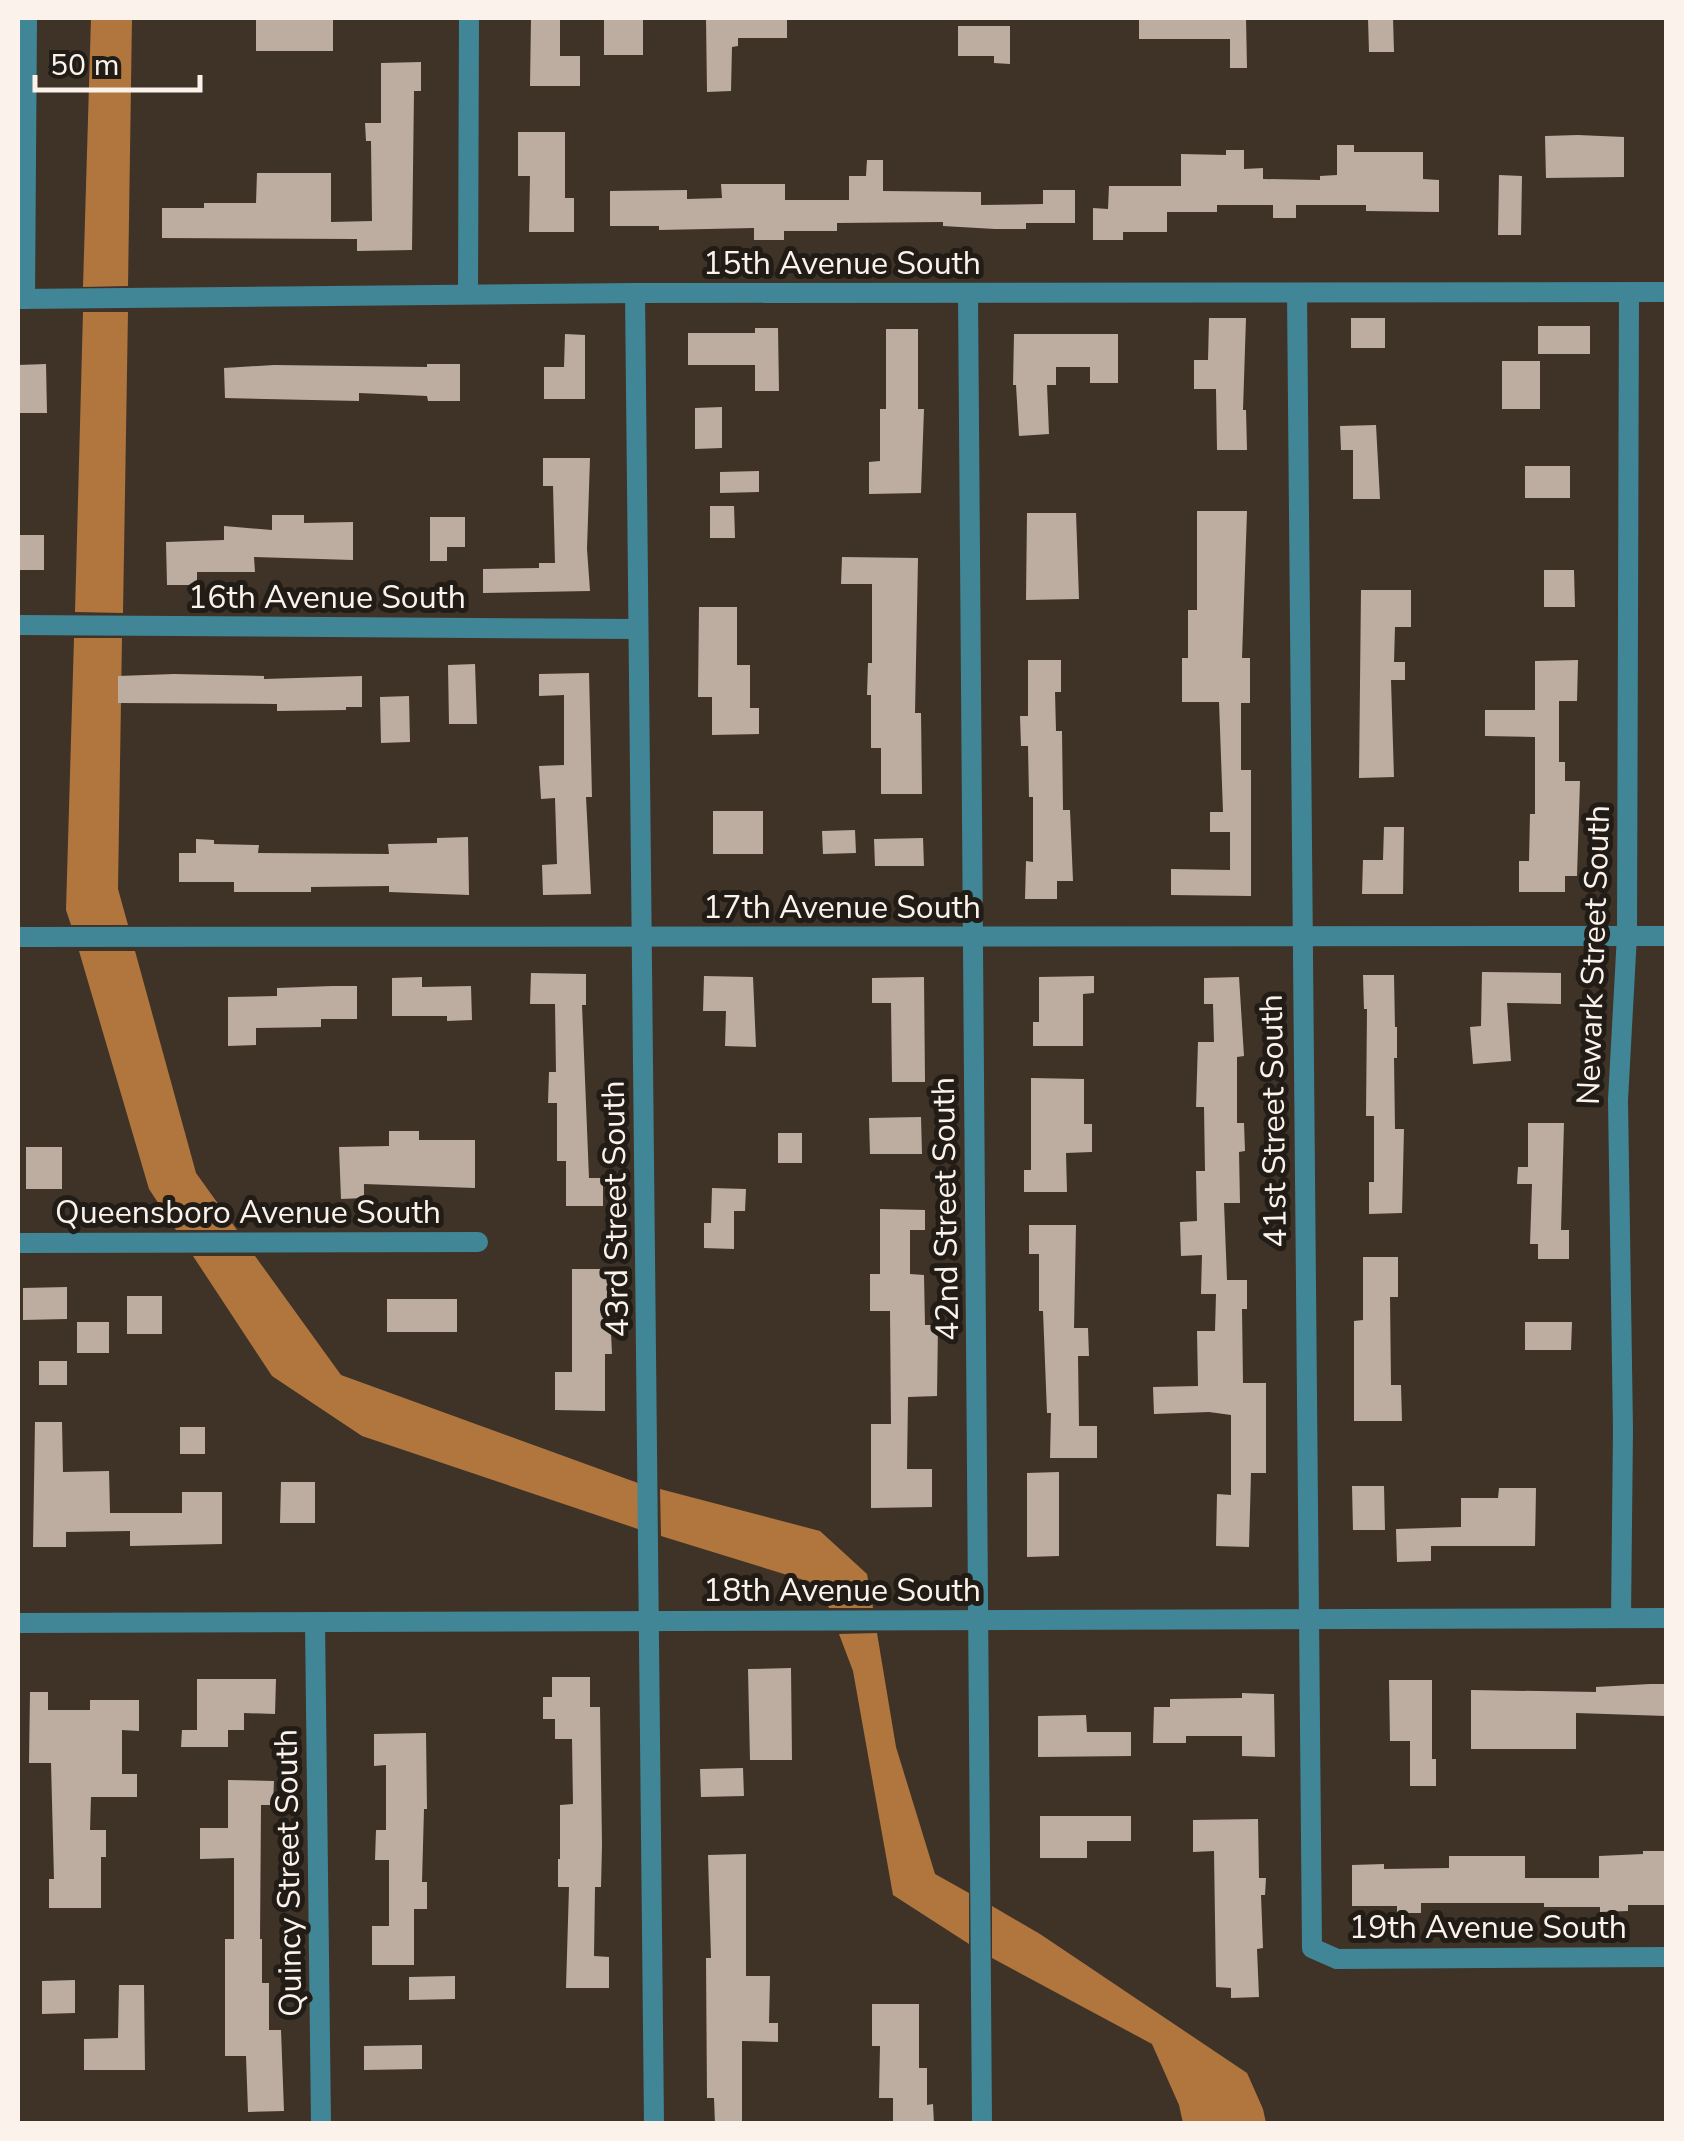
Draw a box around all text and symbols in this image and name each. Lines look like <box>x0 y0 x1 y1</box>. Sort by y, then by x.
scale bar <box>35 30 200 92</box>
text: 50 m <box>50 45 119 86</box>
street label: 15th Avenue South <box>703 242 981 285</box>
street label: 16th Avenue South <box>188 576 466 619</box>
street label: Newark Street South <box>1567 804 1620 1106</box>
street label: 17th Avenue South <box>703 886 981 929</box>
street label: 41st Street South <box>1250 994 1297 1248</box>
street label: 42nd Street South <box>922 1077 969 1341</box>
street label: 43rd Street South <box>592 1080 639 1338</box>
street label: Queensboro Avenue South <box>55 1191 441 1234</box>
street label: 18th Avenue South <box>703 1569 981 1612</box>
street label: Quincy Street South <box>264 1729 313 2017</box>
street label: 19th Avenue South <box>1349 1906 1627 1949</box>

